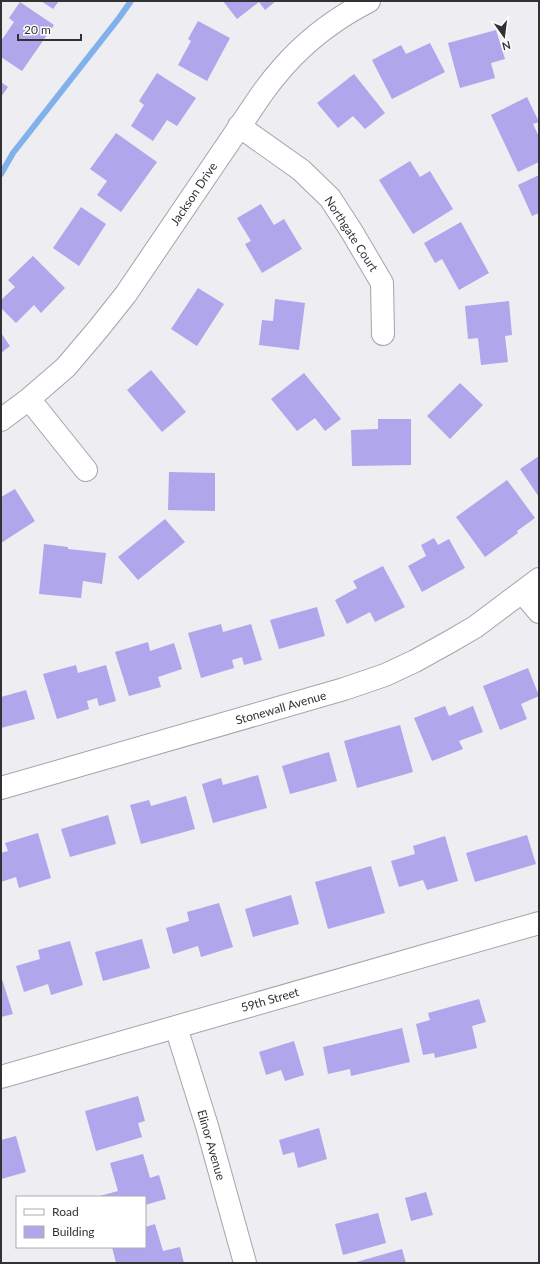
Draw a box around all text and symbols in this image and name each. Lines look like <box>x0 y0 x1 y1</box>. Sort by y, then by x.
scale bar <box>18 16 81 42</box>
north arrow <box>484 16 524 56</box>
text: 20 m <box>24 22 51 37</box>
text: N <box>501 39 512 54</box>
street label: Jackson Drive <box>167 159 220 228</box>
street label: Northgate Court <box>321 193 382 275</box>
street label: Stonewall Avenue <box>234 687 328 728</box>
street label: 59th Street <box>239 984 301 1015</box>
street label: Elinor Avenue <box>194 1108 229 1182</box>
legend <box>16 1196 146 1248</box>
text: Road <box>52 1204 79 1219</box>
text: Building <box>52 1224 95 1239</box>

